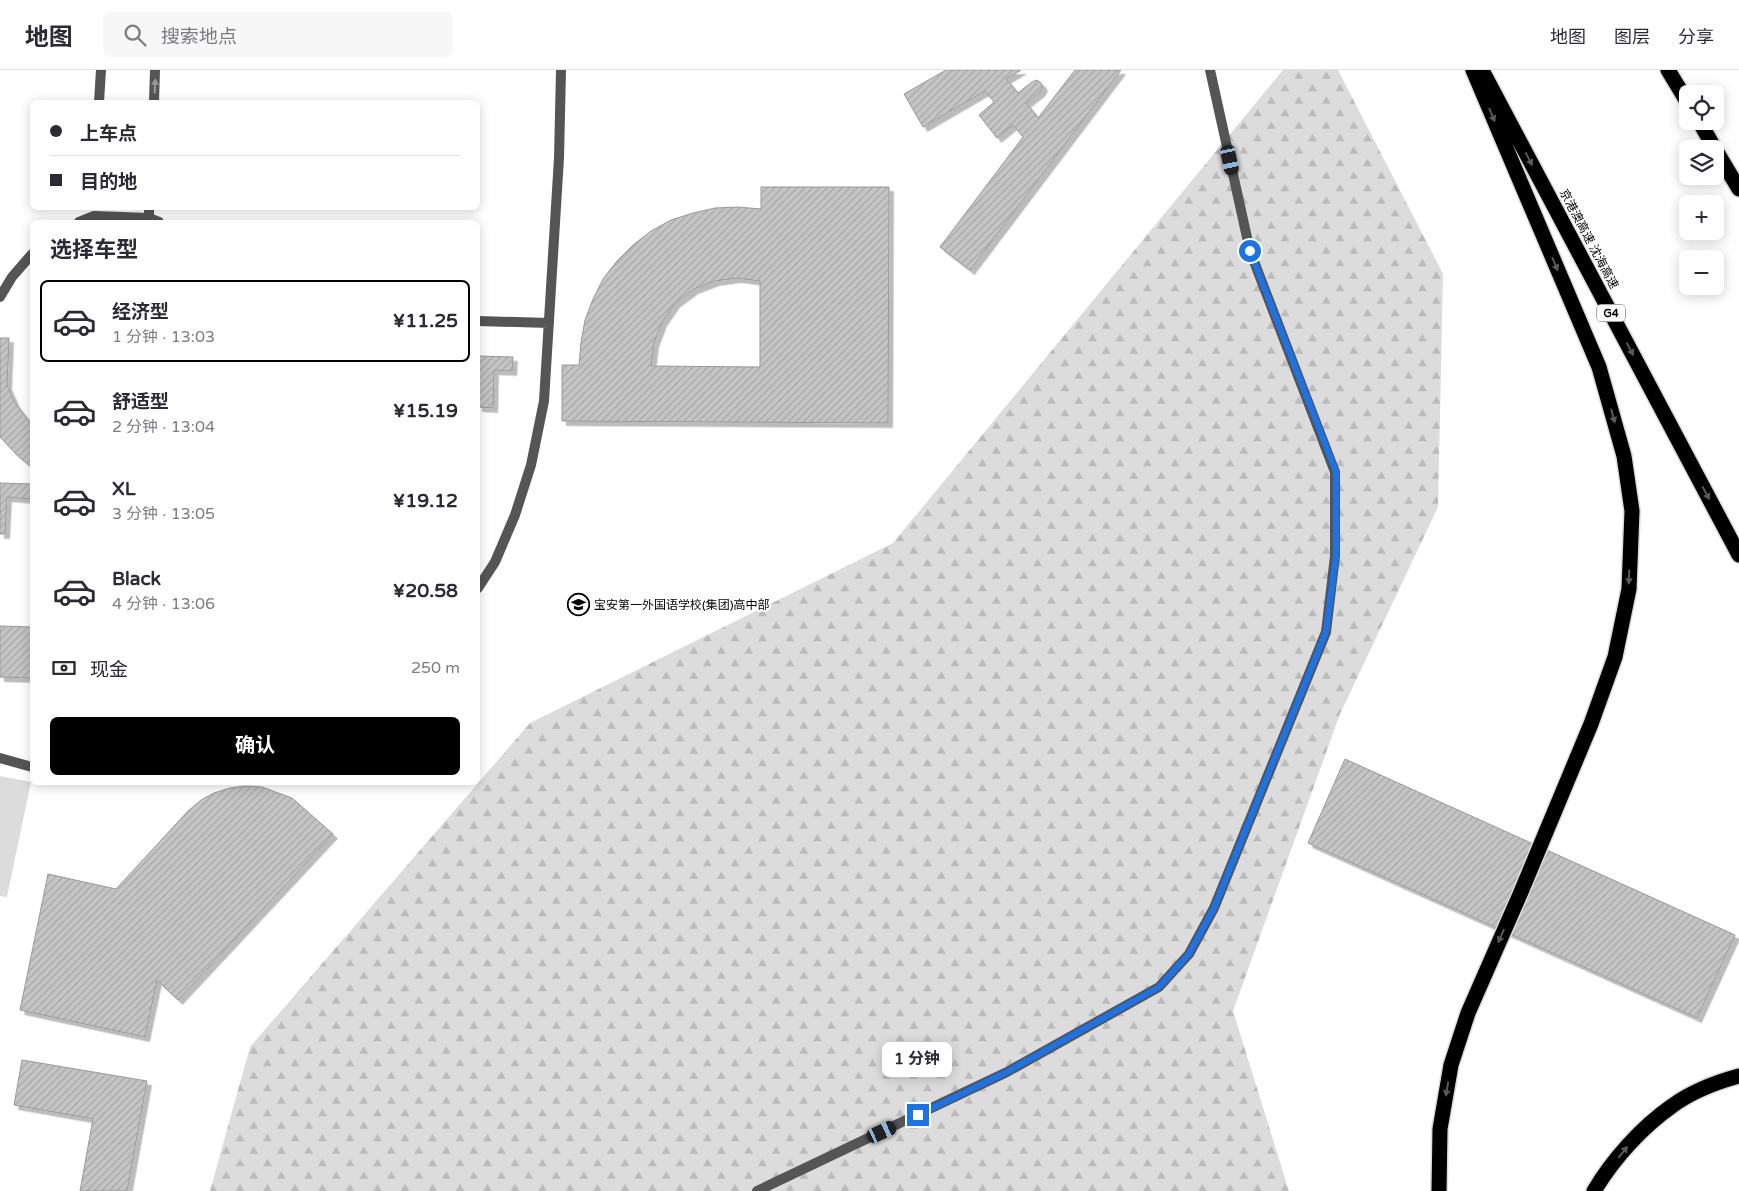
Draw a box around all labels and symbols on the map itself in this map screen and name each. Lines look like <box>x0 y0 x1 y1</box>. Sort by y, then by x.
one-way arrow <box>151 78 159 94</box>
one-way arrow <box>1488 108 1496 122</box>
car <box>1219 144 1240 176</box>
one-way arrow <box>1525 153 1534 166</box>
street label: 京港澳高速 沈海高速 <box>1557 187 1621 291</box>
route start <box>1239 240 1261 262</box>
one-way arrow <box>1552 257 1560 271</box>
road number: G4 <box>1597 304 1625 322</box>
one-way arrow <box>1626 342 1634 357</box>
one-way arrow <box>1609 409 1617 424</box>
one-way arrow <box>1702 486 1710 500</box>
one-way arrow <box>1625 569 1633 585</box>
school or university icon: 宝安第一外国语学校(集团)高中部 <box>566 593 590 617</box>
place label: 宝安第一外国语学校(集团)高中部 <box>594 598 770 612</box>
one-way arrow <box>1497 929 1505 943</box>
callout: 1 分钟 <box>883 1042 953 1078</box>
one-way arrow <box>1442 1081 1450 1097</box>
route end <box>907 1104 929 1126</box>
car <box>865 1119 898 1145</box>
one-way arrow <box>1618 1146 1629 1159</box>

